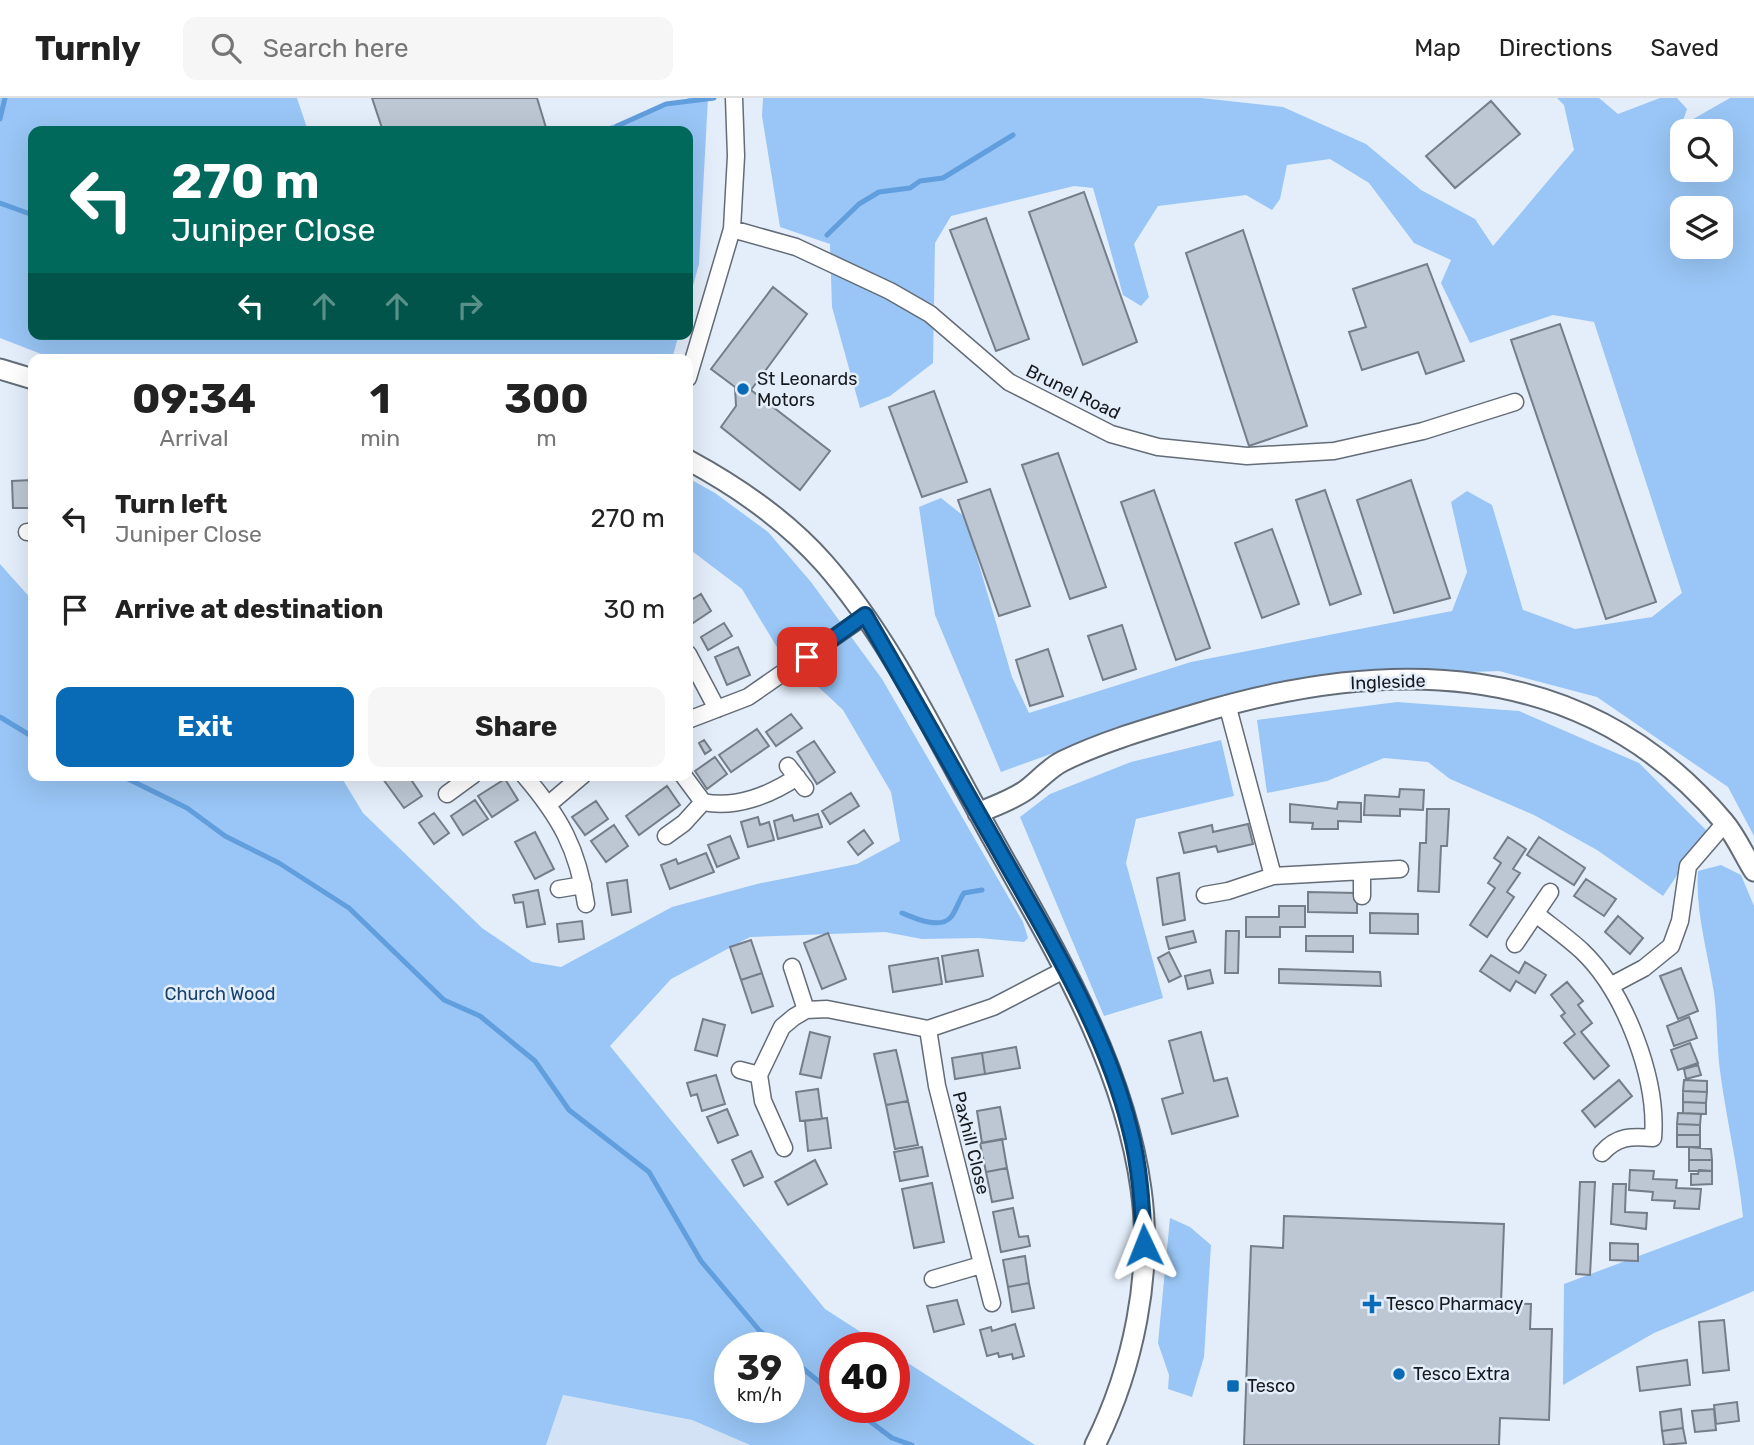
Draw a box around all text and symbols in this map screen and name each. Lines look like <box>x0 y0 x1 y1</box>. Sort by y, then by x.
search box <box>183 17 673 80</box>
text: Turnly <box>35 29 141 68</box>
icon: search <box>207 29 245 67</box>
text: Search here <box>263 33 409 64</box>
text: Map <box>1414 34 1461 62</box>
text: Directions <box>1499 34 1612 62</box>
text: Saved <box>1650 34 1719 62</box>
map controls <box>1670 119 1733 259</box>
button: search <box>1670 119 1733 182</box>
text: 270 m <box>171 152 320 210</box>
icon: left <box>56 154 147 245</box>
button: layers <box>1670 196 1733 259</box>
text: Juniper Close <box>171 211 376 249</box>
icon: left <box>232 287 270 325</box>
icon: ahead <box>305 287 343 325</box>
icon: ahead <box>378 287 416 325</box>
icon: right <box>451 287 489 325</box>
street label: Brunel Road <box>1022 360 1124 424</box>
place label: St Leonards Motors <box>757 368 857 411</box>
text: 09:34 <box>132 374 256 424</box>
text: 1 <box>370 374 391 424</box>
text: 300 <box>504 374 589 424</box>
marker: St Leonards Motors <box>735 381 751 397</box>
text: Arrival <box>160 424 229 452</box>
text: min <box>360 424 400 452</box>
text: m <box>536 424 557 452</box>
text: Turn left <box>115 489 227 520</box>
icon: left <box>56 500 94 538</box>
text: 270 m <box>590 503 665 534</box>
text: Juniper Close <box>115 520 262 548</box>
icon: arrive <box>56 591 94 629</box>
text: Arrive at destination <box>115 594 383 625</box>
text: 30 m <box>603 594 665 625</box>
pin <box>777 627 837 687</box>
icon: arrive <box>788 638 826 676</box>
street label: Ingleside <box>1350 670 1426 694</box>
button: Exit <box>56 687 354 767</box>
button: Share <box>368 687 665 767</box>
park label: Church Wood <box>165 983 275 1005</box>
street label: Paxhill Close <box>948 1089 994 1197</box>
position arrow <box>1107 1208 1181 1282</box>
place label: Tesco Pharmacy <box>1386 1293 1524 1315</box>
marker: Tesco Pharmacy <box>1364 1296 1380 1312</box>
speed limit sign: 40 <box>819 1332 910 1423</box>
text: 39 <box>737 1347 782 1389</box>
place label: Tesco Extra <box>1413 1363 1510 1385</box>
marker: Tesco Extra <box>1391 1366 1407 1382</box>
place label: Tesco <box>1247 1375 1295 1397</box>
marker: Tesco <box>1225 1378 1241 1394</box>
text: km/h <box>737 1384 782 1406</box>

